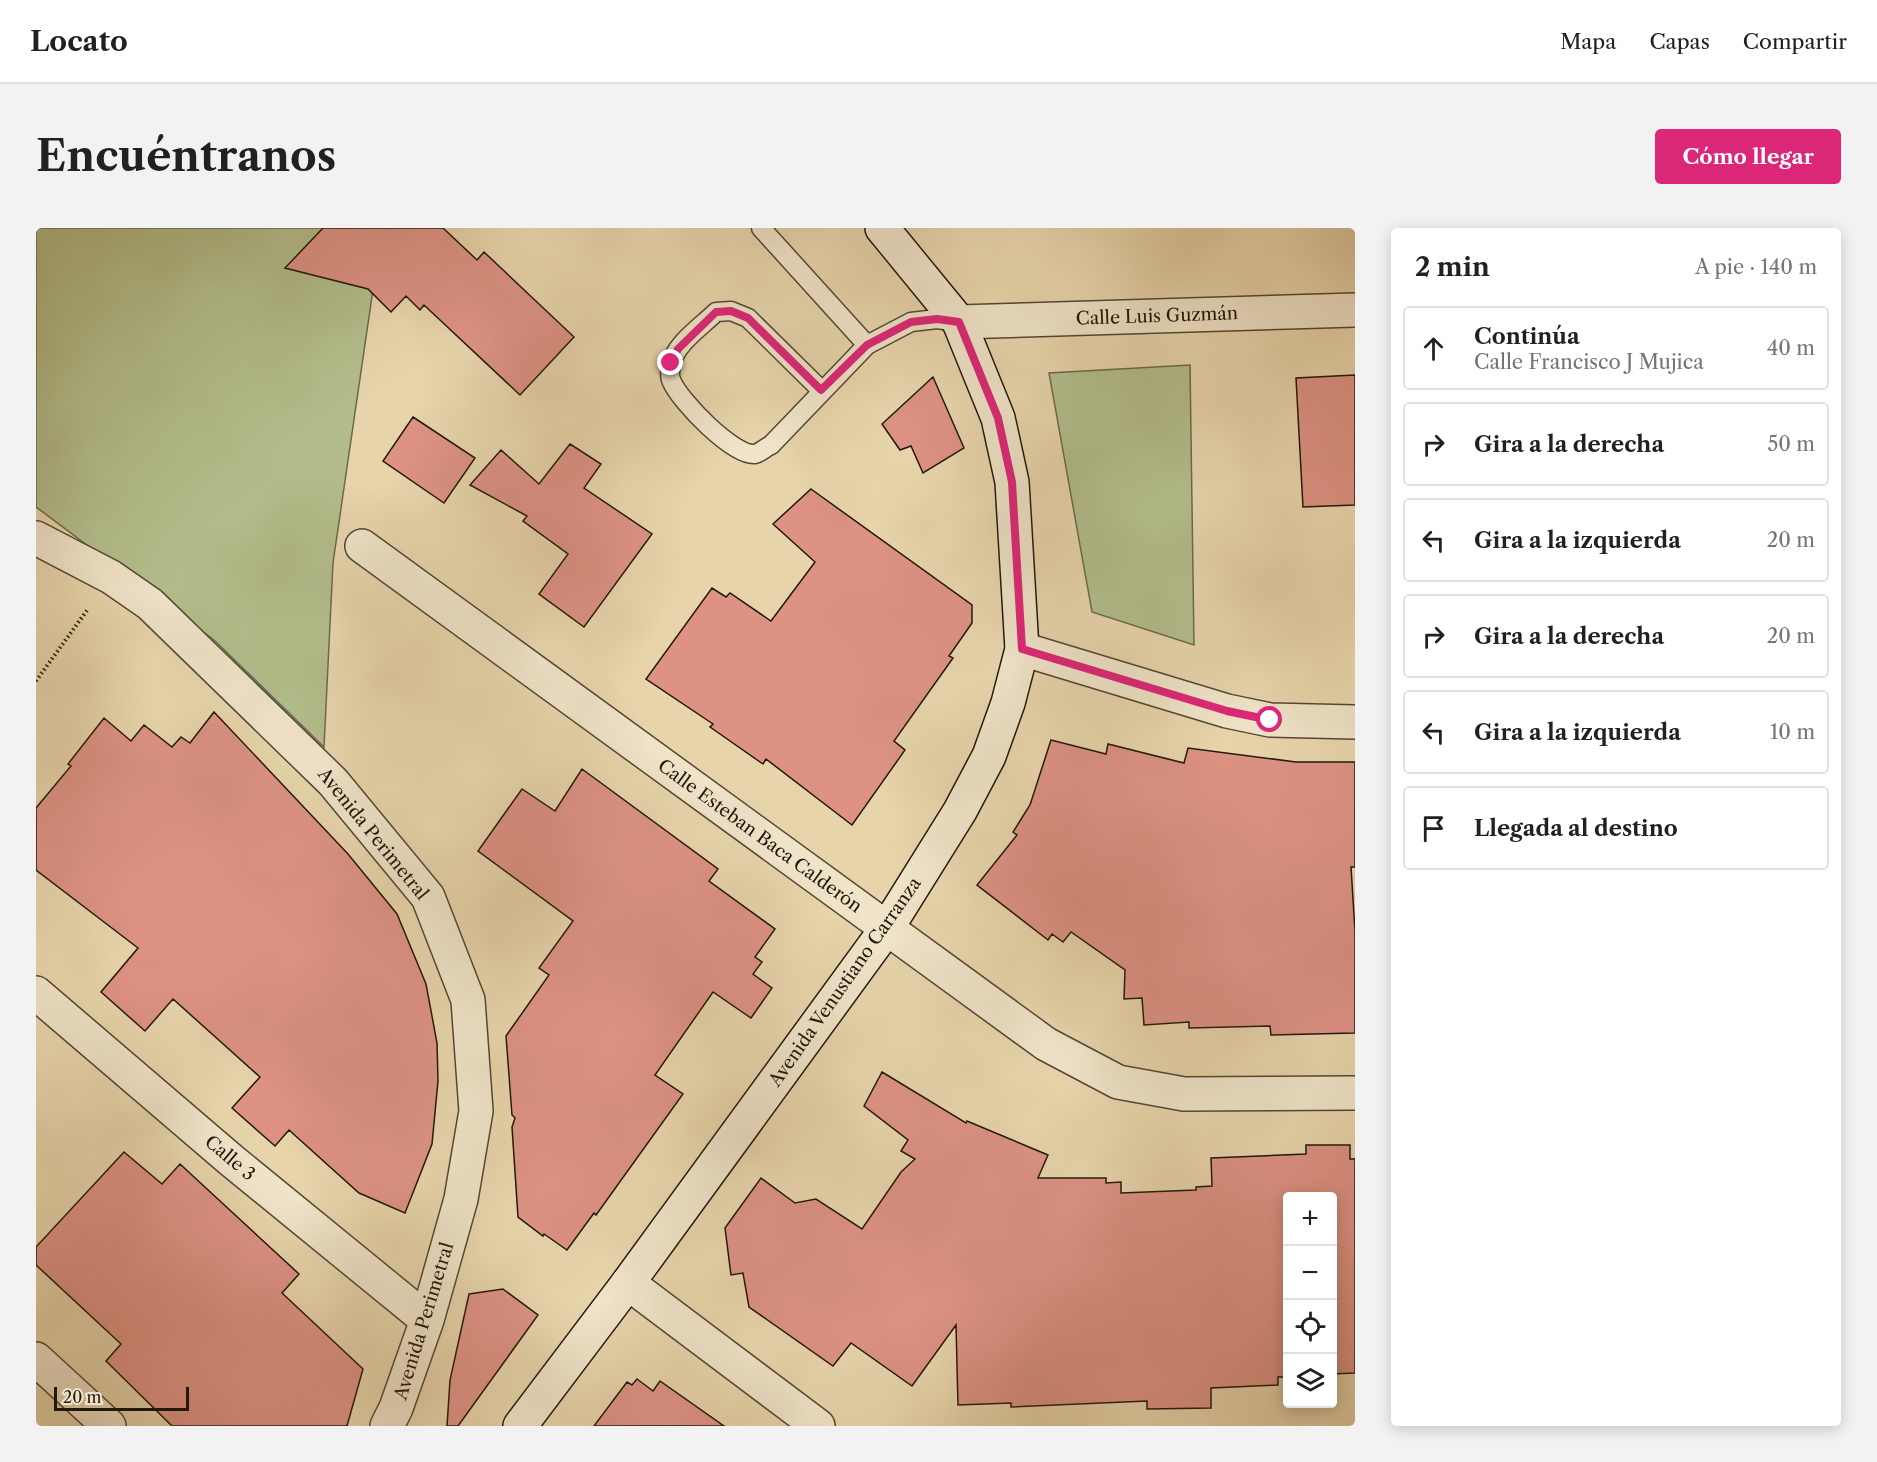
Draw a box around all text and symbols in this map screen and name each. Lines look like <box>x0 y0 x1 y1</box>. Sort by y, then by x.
text: Locato <box>30 24 128 58</box>
text: Mapa <box>1560 29 1616 54</box>
text: Capas <box>1649 29 1710 54</box>
text: Compartir <box>1743 29 1847 54</box>
button: Cómo llegar <box>1655 129 1841 184</box>
text: Encuéntranos <box>36 130 336 182</box>
text: 2 min <box>1415 251 1490 283</box>
text: A pie · 140 m <box>1695 255 1817 279</box>
street label: Calle Luis Guzmán <box>1076 302 1238 330</box>
text: Continúa <box>1474 323 1580 350</box>
icon: ahead <box>1417 332 1450 365</box>
text: 40 m <box>1767 336 1815 360</box>
route end <box>657 349 683 375</box>
text: Calle Francisco J Mujica <box>1474 350 1704 374</box>
icon: right <box>1417 428 1450 461</box>
text: Gira a la derecha <box>1474 431 1664 458</box>
text: 50 m <box>1768 432 1815 456</box>
icon: left <box>1417 524 1450 557</box>
text: Gira a la izquierda <box>1474 527 1681 554</box>
text: 20 m <box>1767 528 1815 552</box>
icon: right <box>1417 620 1450 653</box>
text: Gira a la derecha <box>1474 623 1664 650</box>
text: 20 m <box>1767 624 1815 648</box>
route start <box>1256 706 1282 732</box>
icon: left <box>1417 716 1450 749</box>
text: Gira a la izquierda <box>1474 719 1681 746</box>
text: 10 m <box>1770 720 1815 744</box>
street label: Calle Esteban Baca Calderón <box>654 755 866 917</box>
street label: Avenida Perimetral <box>312 763 433 904</box>
icon: arrive <box>1417 812 1450 845</box>
text: Llegada al destino <box>1474 815 1678 842</box>
street label: Avenida Venustiano Carranza <box>764 873 926 1092</box>
street label: Calle 3 <box>200 1131 260 1185</box>
map controls <box>1283 1192 1337 1408</box>
button: + <box>1283 1192 1337 1246</box>
street label: Avenida Perimetral <box>389 1240 458 1403</box>
button: − <box>1283 1246 1337 1300</box>
button: locate <box>1283 1300 1337 1354</box>
button: layers <box>1283 1354 1337 1408</box>
scale bar <box>54 1384 189 1412</box>
text: 20 m <box>63 1387 102 1407</box>

